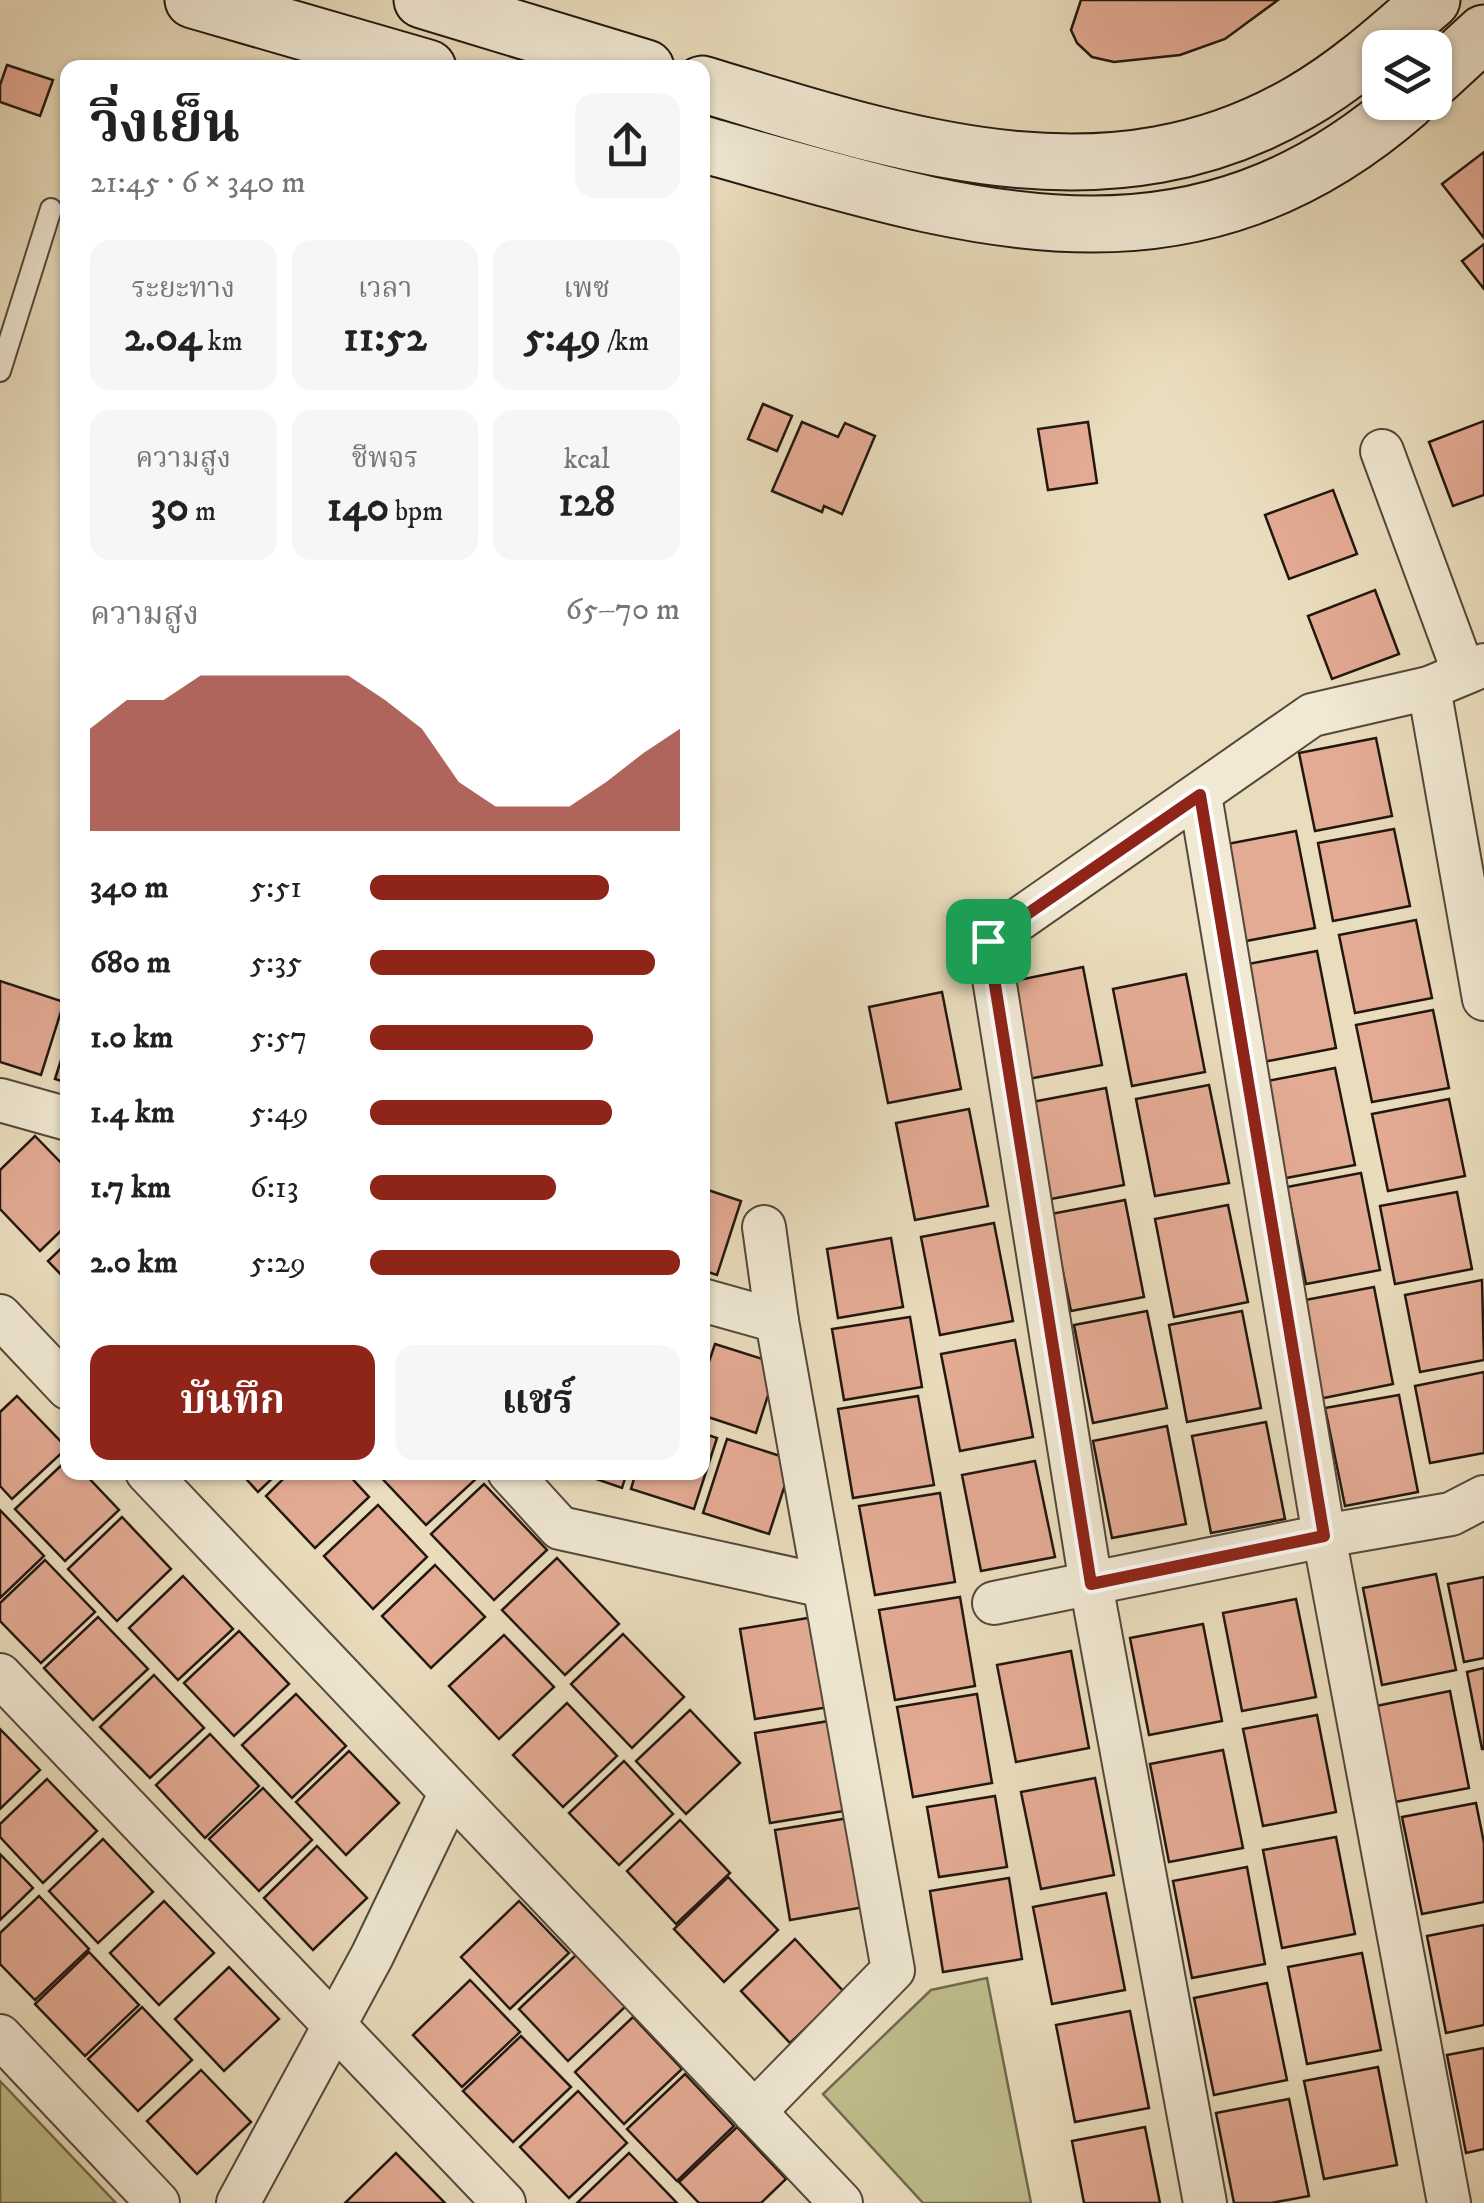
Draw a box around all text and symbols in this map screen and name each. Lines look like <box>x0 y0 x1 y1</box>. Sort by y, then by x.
map controls <box>1362 30 1452 120</box>
button: layers <box>1362 30 1452 120</box>
text: วิ่งเย็น <box>90 91 240 160</box>
button: share <box>575 93 680 198</box>
text: 21:45 · 6 × 340 m <box>90 163 305 203</box>
text: ระยะทาง <box>132 271 235 306</box>
text: เวลา <box>358 271 412 306</box>
text: เพซ <box>563 271 610 306</box>
text: 2.04 <box>124 312 202 364</box>
text: 11:52 <box>343 312 427 364</box>
text: 5:49 <box>524 312 601 364</box>
text: km <box>202 324 243 359</box>
text: /km <box>601 324 649 359</box>
text: ความสูง <box>136 441 231 476</box>
text: ชีพจร <box>352 441 418 476</box>
text: kcal <box>564 442 610 477</box>
text: 128 <box>558 477 615 529</box>
text: 30 <box>151 482 189 534</box>
text: 140 <box>327 482 389 534</box>
text: m <box>189 494 216 529</box>
text: bpm <box>389 494 443 529</box>
text: 65–70 m <box>566 590 680 630</box>
text: ความสูง <box>90 595 199 635</box>
text: 340 m <box>90 868 168 908</box>
text: 5:51 <box>250 868 302 908</box>
pin <box>946 899 1031 984</box>
icon: arrive <box>961 914 1016 969</box>
text: 680 m <box>90 943 171 983</box>
text: 5:35 <box>250 943 302 983</box>
text: 1.0 km <box>90 1018 173 1058</box>
text: 5:57 <box>250 1018 307 1058</box>
text: 1.4 km <box>90 1093 175 1133</box>
text: 5:49 <box>250 1093 309 1133</box>
text: 1.7 km <box>90 1168 171 1208</box>
text: 6:13 <box>250 1168 299 1208</box>
text: 2.0 km <box>90 1243 178 1283</box>
text: 5:29 <box>250 1243 306 1283</box>
button: บันทึก <box>90 1345 375 1460</box>
button: แชร์ <box>395 1345 680 1460</box>

